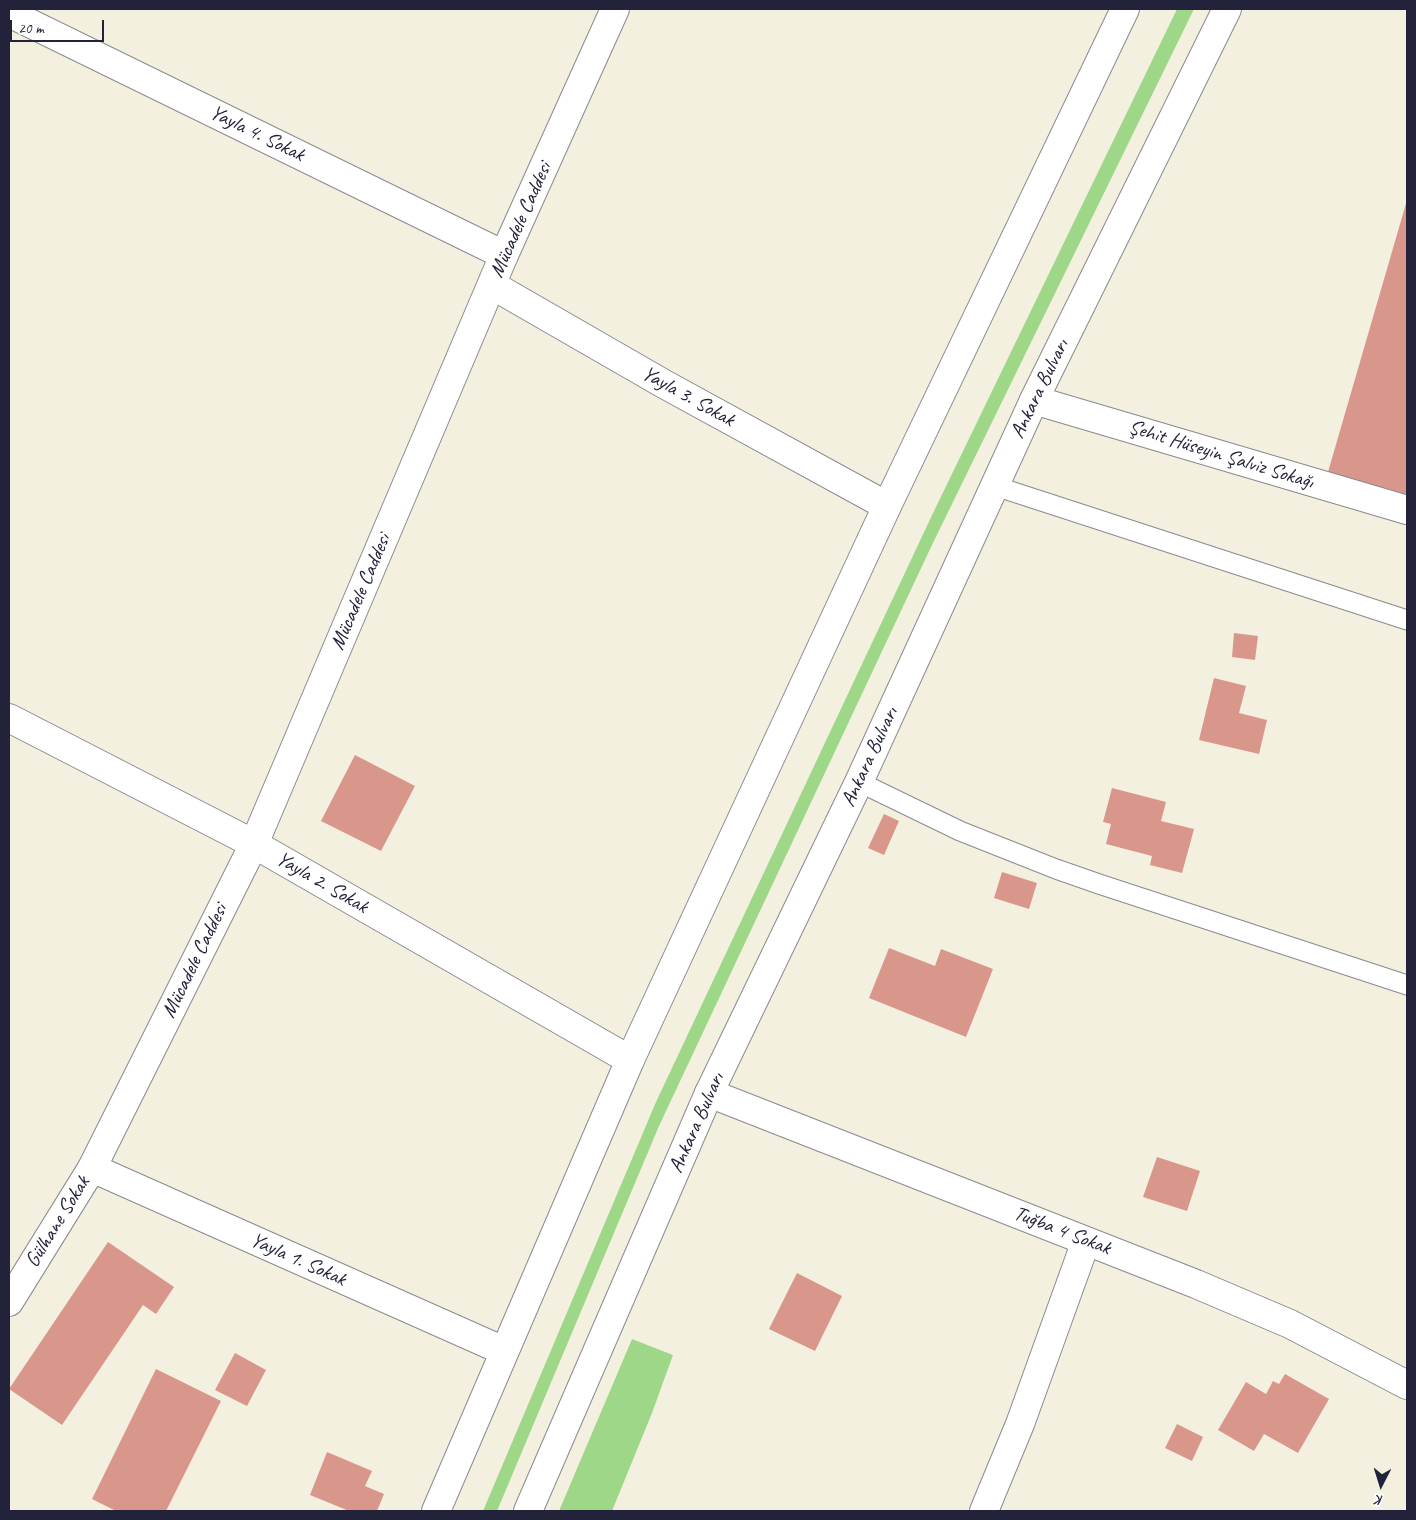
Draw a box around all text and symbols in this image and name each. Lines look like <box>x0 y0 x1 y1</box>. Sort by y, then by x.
scale bar <box>12 10 106 42</box>
text: 20 m <box>18 19 44 38</box>
street label: Yayla 4. Sokak <box>206 100 308 168</box>
street label: Mücadele Caddesi <box>484 158 558 282</box>
street label: Ankara Bulvarı <box>1005 335 1075 443</box>
street label: Yayla 3. Sokak <box>637 361 739 433</box>
street label: Şehit Hüseyin Şalviz Sokağı <box>1125 415 1317 495</box>
street label: Mücadele Caddesi <box>325 530 397 654</box>
street label: Ankara Bulvarı <box>836 703 904 811</box>
street label: Yayla 2. Sokak <box>272 847 372 919</box>
street label: Mücadele Caddesi <box>157 900 233 1022</box>
street label: Ankara Bulvarı <box>664 1069 730 1177</box>
street label: Gülhane Sokak <box>20 1172 96 1272</box>
street label: Tuğba 4 Sokak <box>1010 1201 1114 1261</box>
street label: Yayla 1. Sokak <box>246 1228 350 1292</box>
north arrow <box>1356 1460 1406 1510</box>
text: K <box>1375 1492 1384 1509</box>

